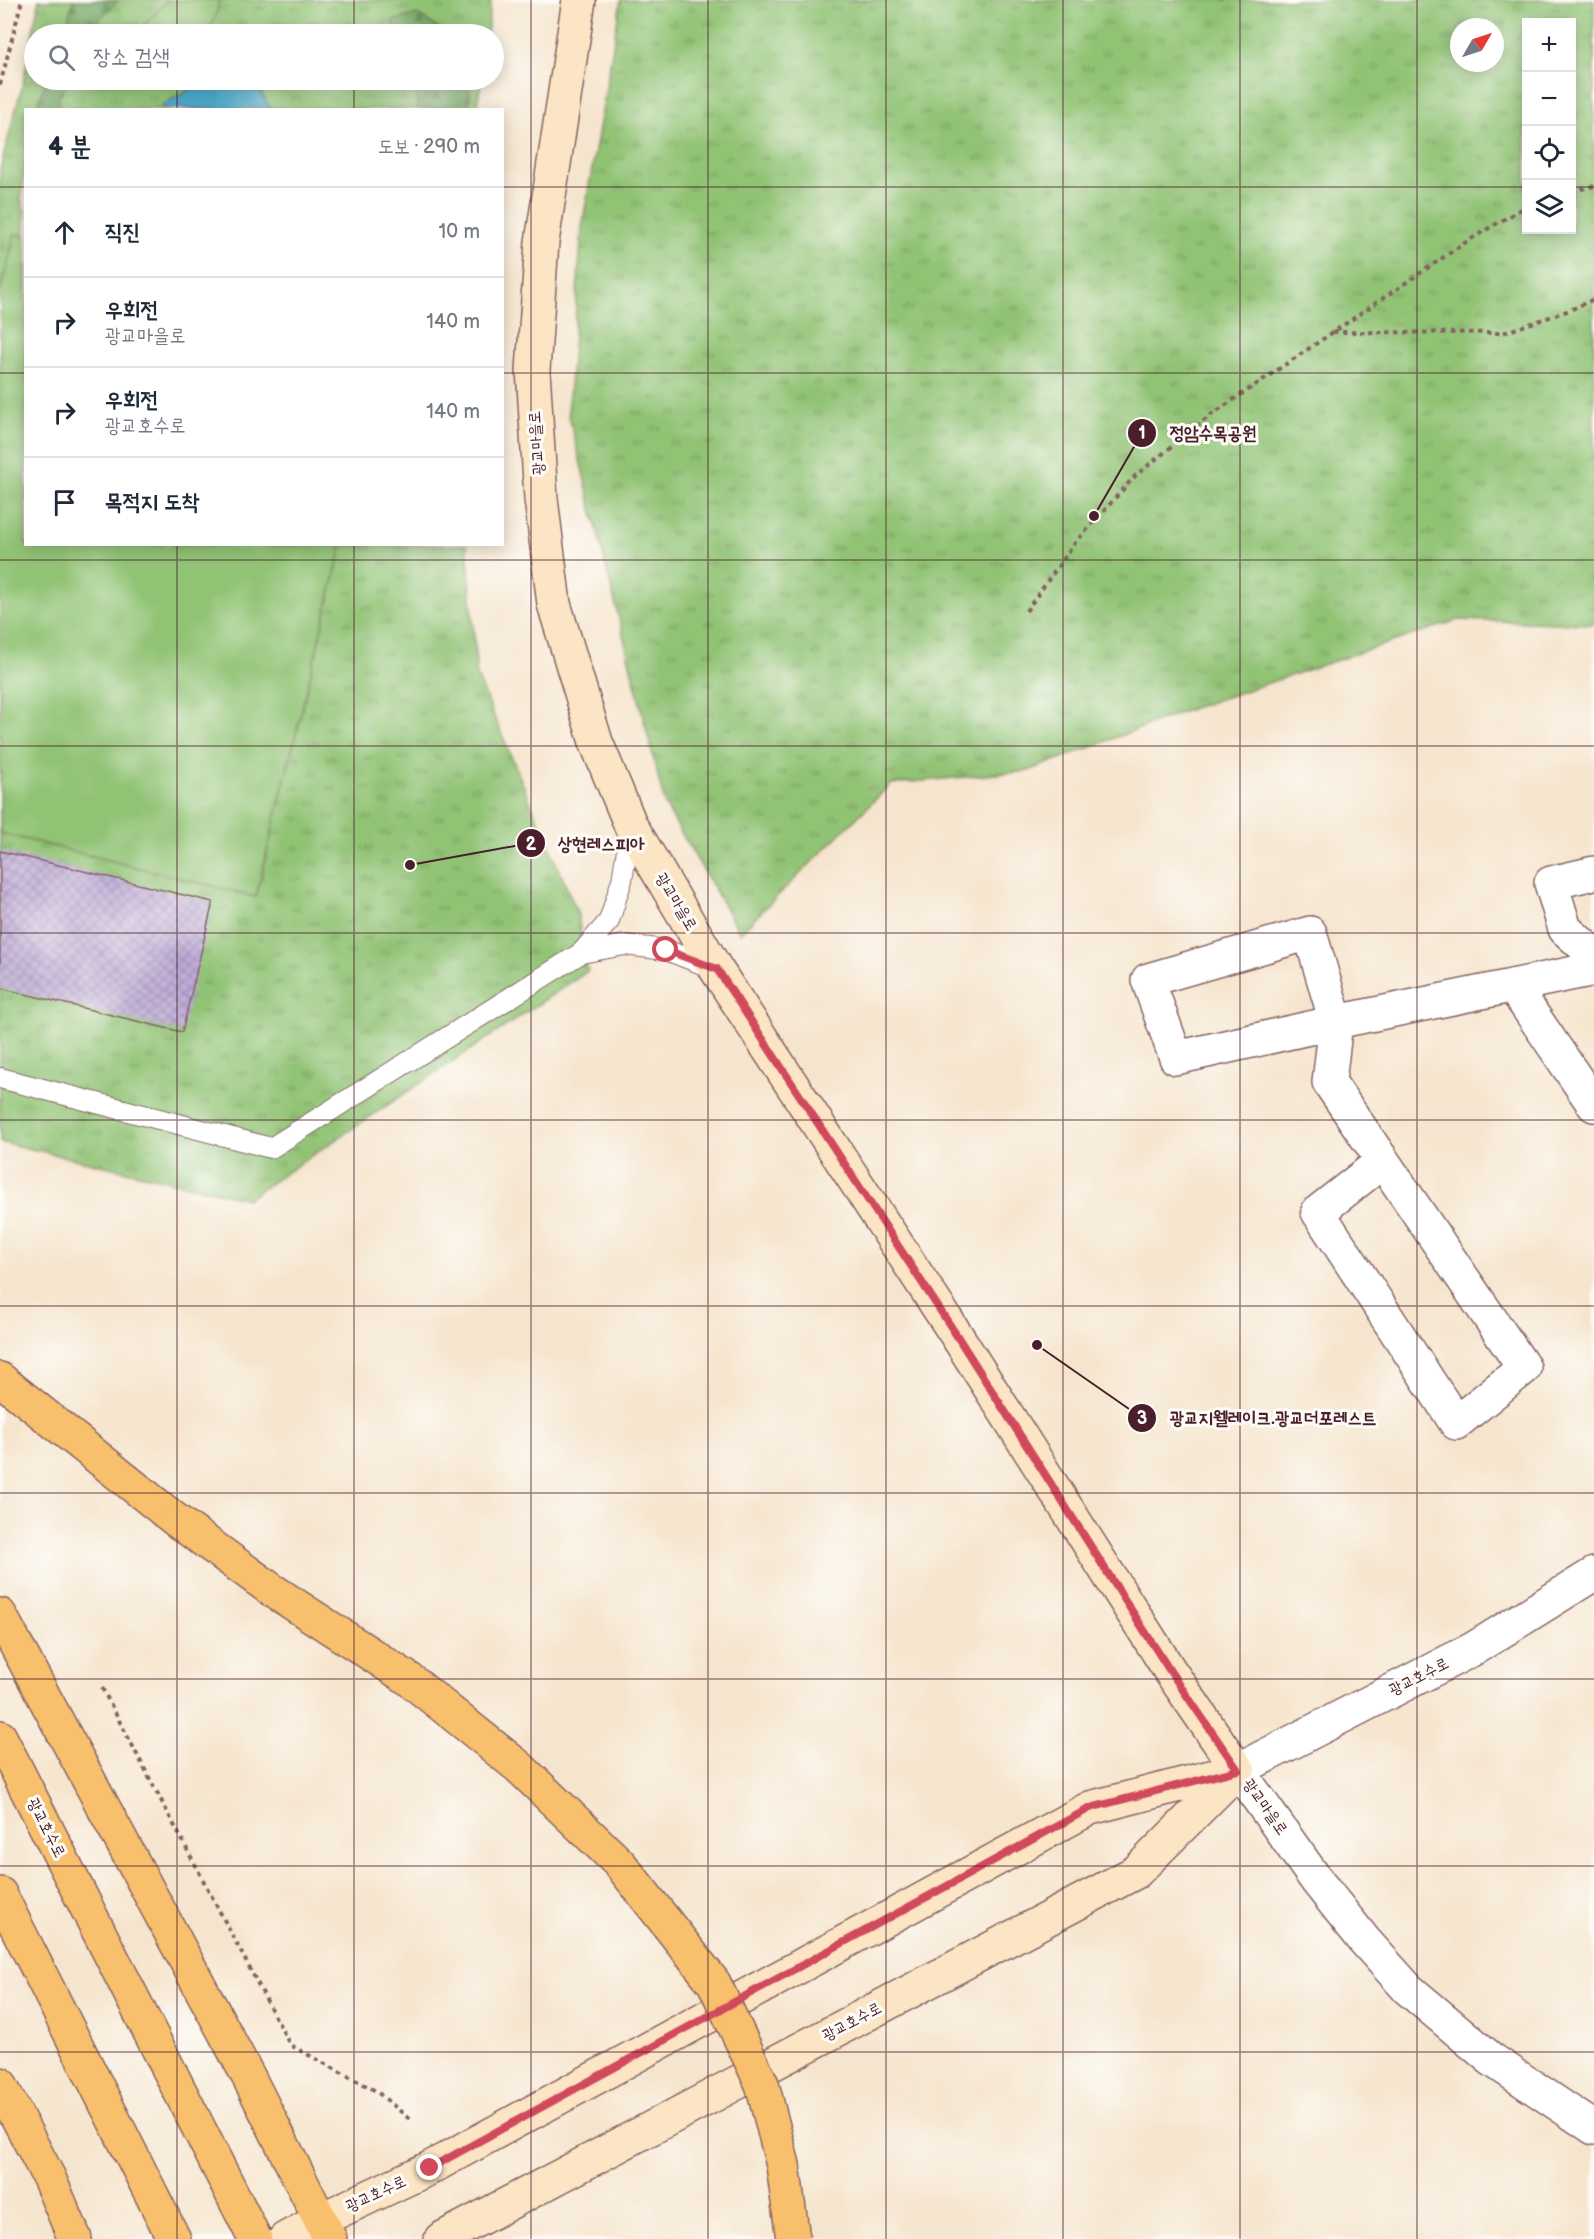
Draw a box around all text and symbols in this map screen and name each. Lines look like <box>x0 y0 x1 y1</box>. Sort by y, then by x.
north arrow <box>1450 18 1504 72</box>
map controls <box>1522 18 1576 234</box>
button: + <box>1522 18 1576 72</box>
search box <box>24 24 504 90</box>
icon: search <box>45 41 78 74</box>
text: 장소 검색 <box>93 44 170 71</box>
button: − <box>1522 72 1576 126</box>
button: locate <box>1522 126 1576 180</box>
text: 4 분 <box>48 132 91 163</box>
text: 도보 · 290 m <box>378 135 480 159</box>
button: layers <box>1522 180 1576 234</box>
icon: ahead <box>48 216 81 249</box>
text: 직진 <box>105 219 140 246</box>
text: 10 m <box>439 220 480 244</box>
text: 우회전 <box>105 297 158 324</box>
icon: right <box>48 306 81 339</box>
text: 140 m <box>426 310 480 334</box>
text: 광교마을로 <box>105 324 185 348</box>
text: 우회전 <box>105 387 158 414</box>
icon: right <box>48 396 81 429</box>
text: 140 m <box>426 400 480 424</box>
street label: 광교마을로 <box>525 410 549 476</box>
text: 광교호수로 <box>105 414 185 438</box>
callout: 정암수목공원 <box>1127 415 1268 451</box>
text: 1 <box>1138 423 1146 444</box>
text: 정암수목공원 <box>1170 423 1256 444</box>
icon: arrive <box>48 486 81 519</box>
text: 목적지 도착 <box>105 489 199 516</box>
callout: 상현레스피아 <box>516 825 656 861</box>
text: 2 <box>526 834 537 855</box>
text: 상현레스피아 <box>558 834 645 855</box>
street label: 광교마을로 <box>651 870 701 934</box>
route start <box>652 936 678 962</box>
callout: 광교지웰레이크.광교더포레스트 <box>1127 1400 1388 1436</box>
text: 3 <box>1137 1408 1147 1429</box>
text: 광교지웰레이크.광교더포레스트 <box>1170 1408 1376 1429</box>
street label: 광교호수로 <box>1386 1654 1452 1700</box>
street label: 광교마을로 <box>1239 1775 1291 1839</box>
street label: 광교호수로 <box>23 1795 69 1861</box>
street label: 광교호수로 <box>819 1999 885 2045</box>
route end <box>416 2154 442 2180</box>
street label: 광교호수로 <box>343 2172 409 2216</box>

